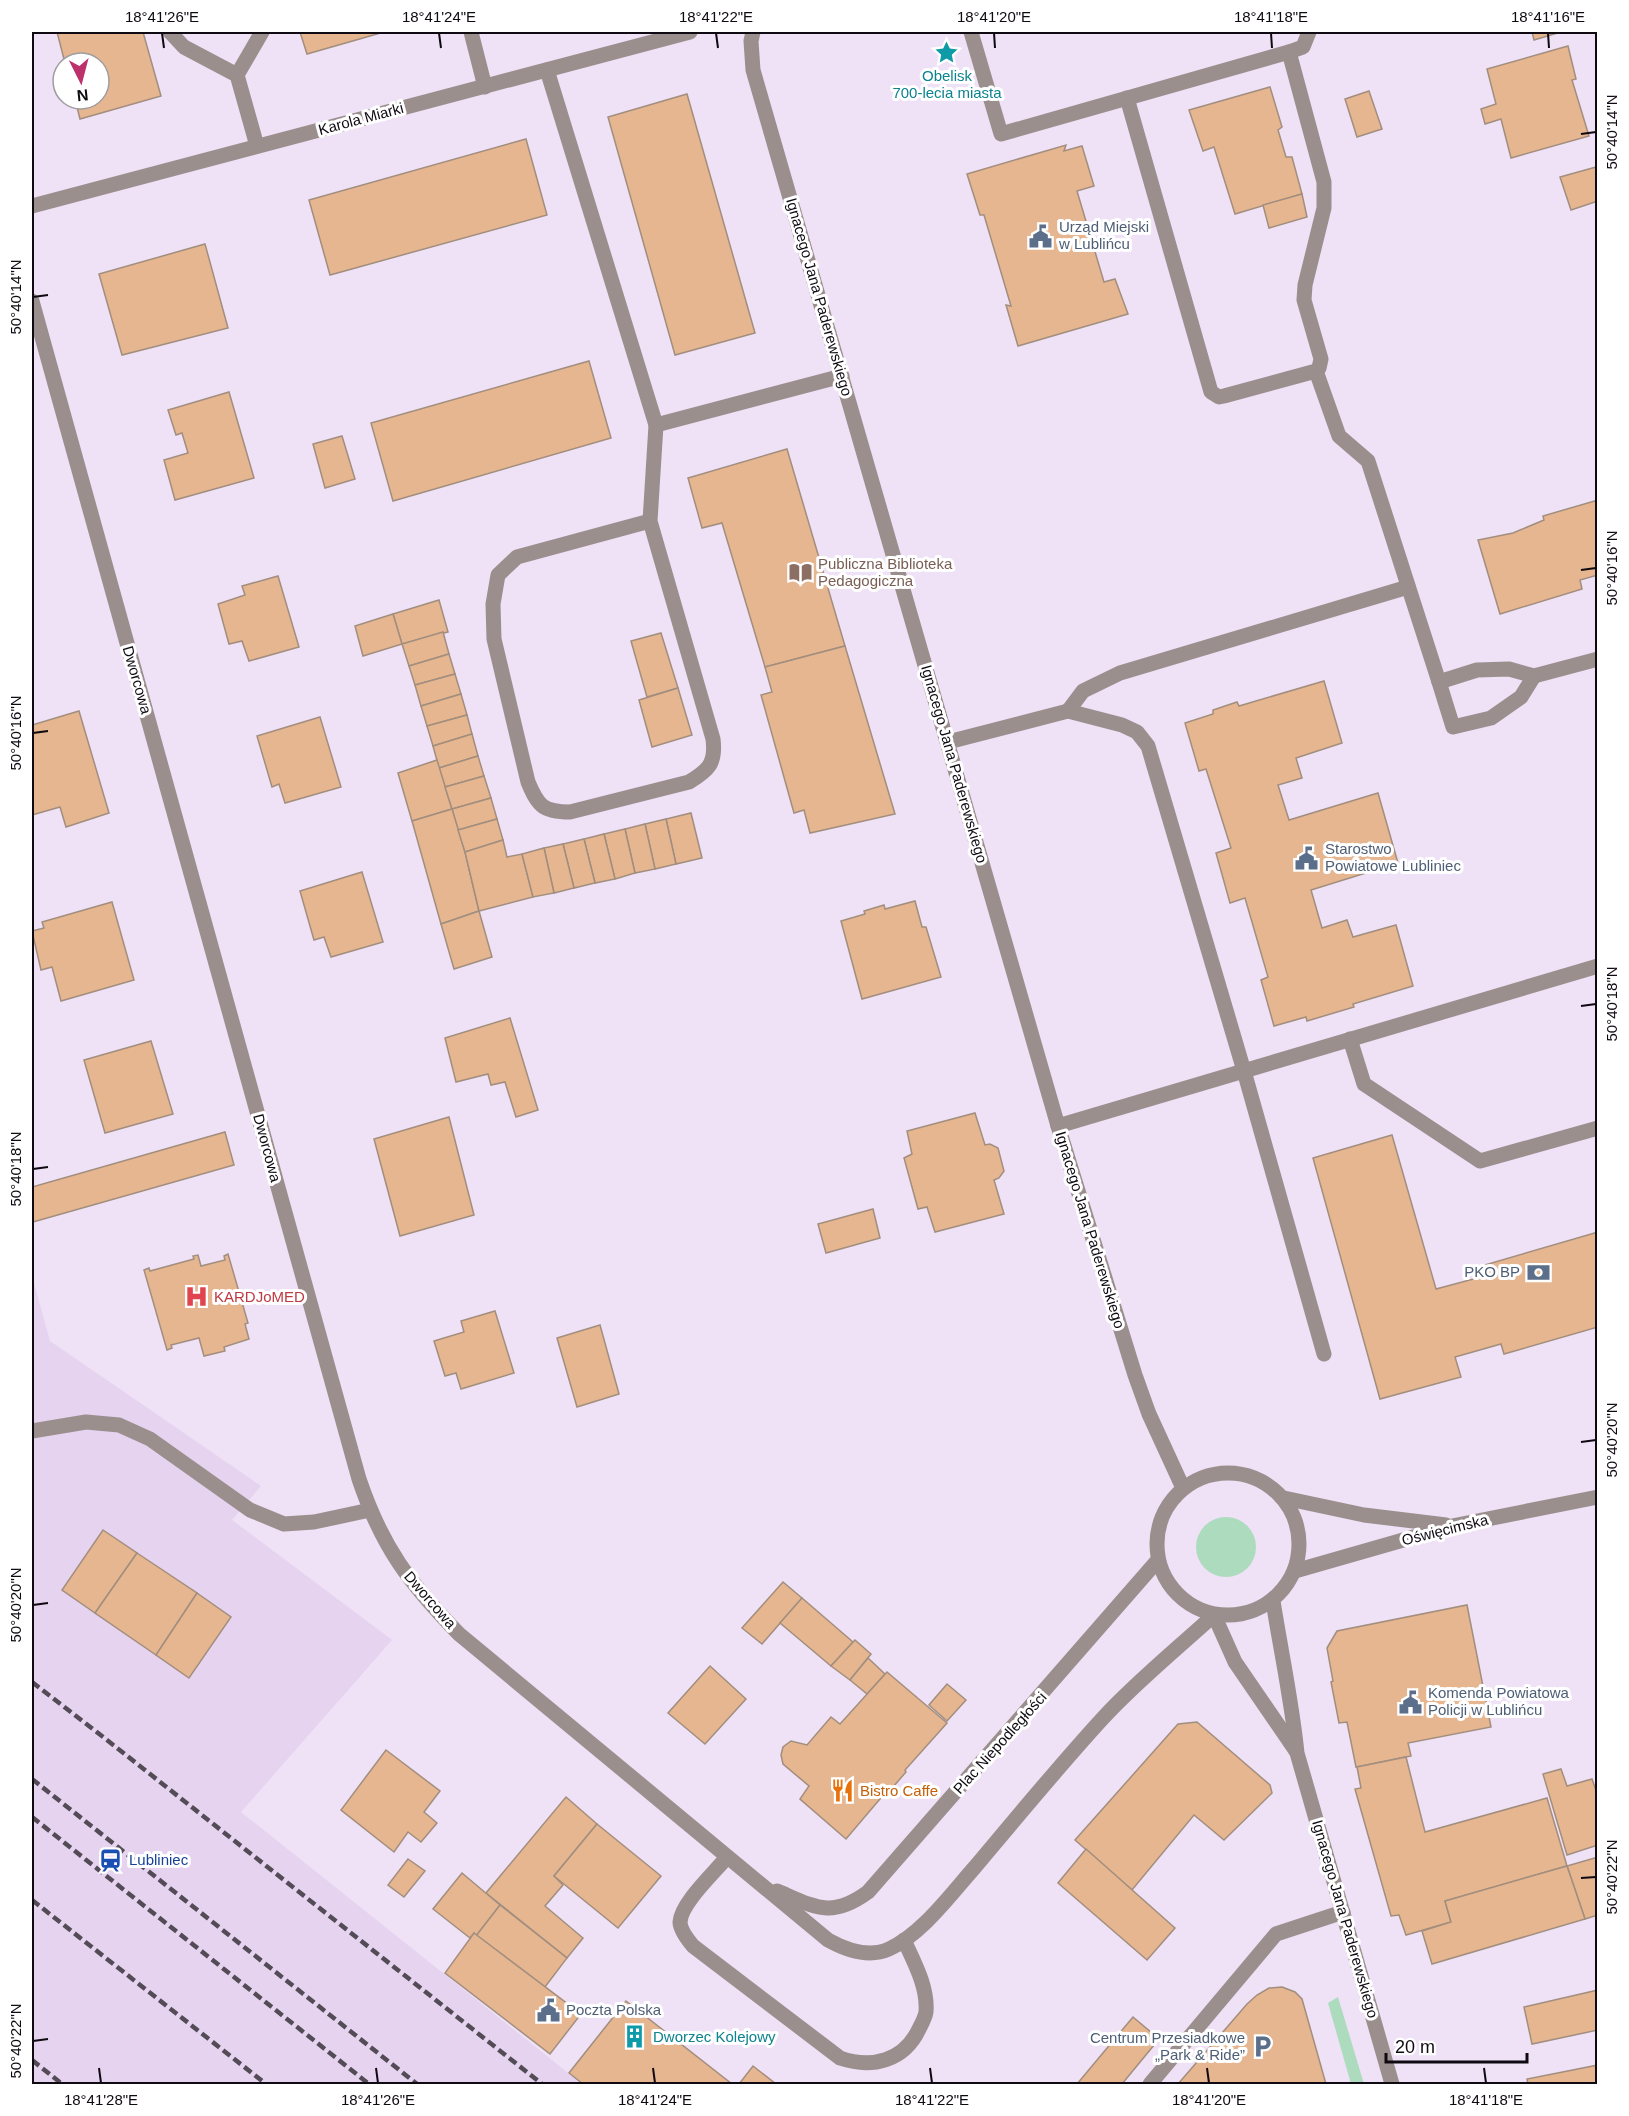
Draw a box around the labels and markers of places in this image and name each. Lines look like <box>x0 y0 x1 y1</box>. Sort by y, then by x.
place icon: Obelisk 700-lecia miasta <box>934 39 960 65</box>
place label: Obelisk 700-lecia miasta <box>892 67 1002 101</box>
place label: Urząd Miejski w Lublińcu <box>1058 218 1149 252</box>
public building icon: Urząd Miejski w Lublińcu <box>1028 223 1054 249</box>
place label: Publiczna Biblioteka Pedagogiczna <box>818 555 953 589</box>
library icon: Publiczna Biblioteka Pedagogiczna <box>787 560 813 586</box>
place label: Starostwo Powiatowe Lubliniec <box>1325 840 1461 874</box>
public building icon: Starostwo Powiatowe Lubliniec <box>1294 845 1320 871</box>
bank icon: PKO BP <box>1525 1259 1551 1285</box>
place label: PKO BP <box>1464 1263 1520 1280</box>
hospital icon: KARDJoMED <box>183 1284 209 1310</box>
place label: KARDJoMED <box>214 1288 305 1305</box>
place label: Komenda Powiatowa Policji w Lublińcu <box>1428 1684 1570 1718</box>
public building icon: Komenda Powiatowa Policji w Lublińcu <box>1397 1689 1423 1715</box>
restaurant icon: Bistro Caffe <box>829 1778 855 1804</box>
place label: Bistro Caffe <box>860 1782 938 1799</box>
station icon: Lubliniec <box>98 1847 124 1873</box>
place label: Lubliniec <box>129 1851 189 1868</box>
public building icon: Poczta Polska <box>535 1997 561 2023</box>
place label: Poczta Polska <box>566 2001 662 2018</box>
building icon: Dworzec Kolejowy <box>622 2024 648 2050</box>
place label: Dworzec Kolejowy <box>653 2028 776 2045</box>
place label: Centrum Przesiadkowe „Park & Ride” <box>1090 2029 1245 2063</box>
parking icon: Centrum Przesiadkowe „Park & Ride” <box>1250 2034 1276 2060</box>

